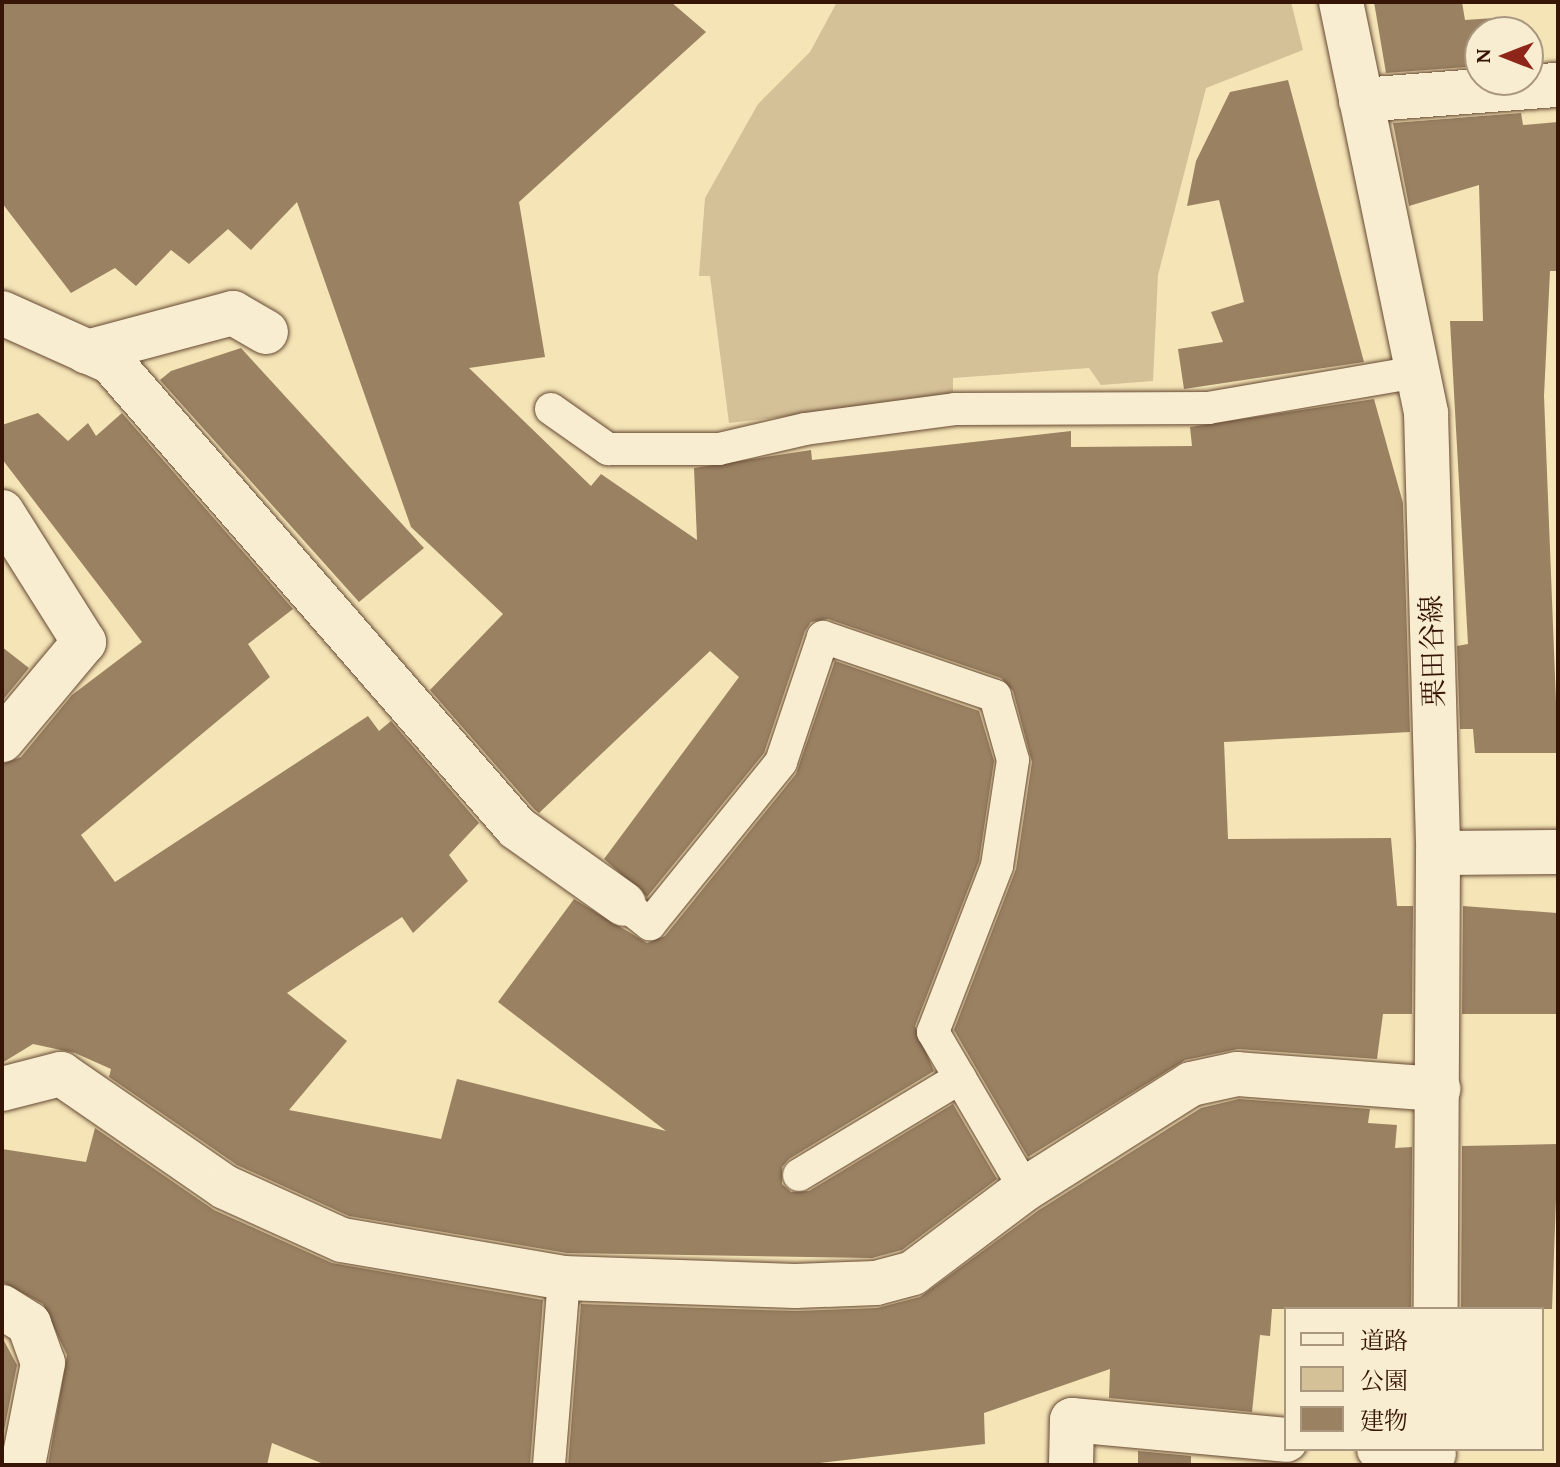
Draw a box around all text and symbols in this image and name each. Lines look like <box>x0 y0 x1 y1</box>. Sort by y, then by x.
north arrow <box>1464 16 1544 96</box>
text: N <box>1466 49 1498 63</box>
street label: 栗田谷線 <box>1413 594 1451 708</box>
legend <box>1284 1307 1544 1451</box>
text: 道路 <box>1360 1323 1408 1358</box>
text: 公園 <box>1360 1363 1408 1398</box>
text: 建物 <box>1360 1403 1408 1438</box>

